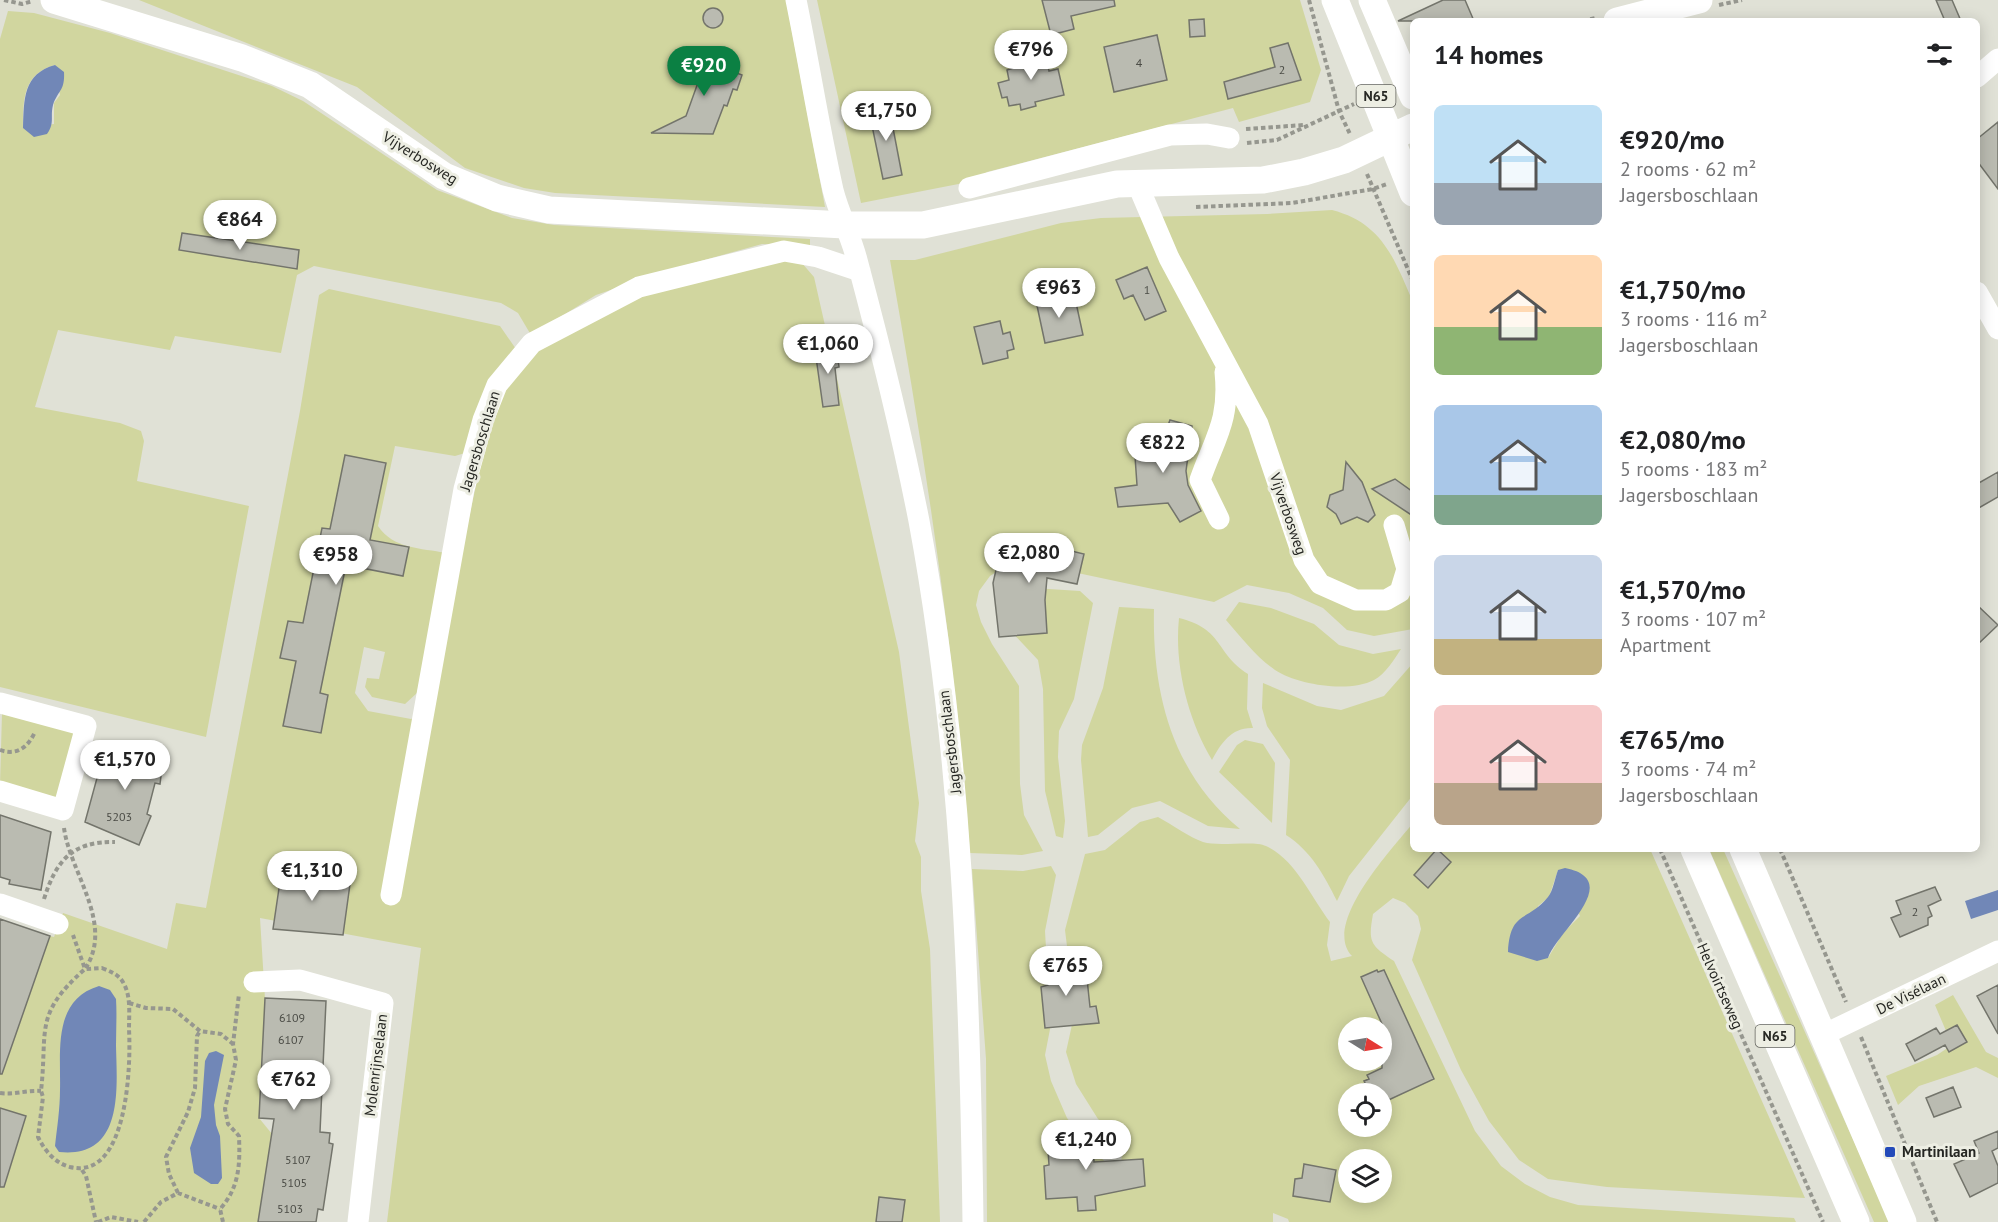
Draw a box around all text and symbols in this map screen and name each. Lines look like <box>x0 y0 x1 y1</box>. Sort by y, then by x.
pin: €796 <box>995 30 1067 81</box>
text: €796 <box>1008 36 1054 62</box>
text: 14 homes <box>1434 38 1543 71</box>
icon: filters <box>1923 38 1956 71</box>
pin: €920 <box>668 46 740 97</box>
text: €920 <box>681 52 727 78</box>
house number: 4 <box>1136 55 1143 70</box>
house number: 2 <box>1279 62 1285 77</box>
road number: N65 <box>1356 85 1396 107</box>
pin: €1,750 <box>837 91 935 142</box>
text: €1,750 <box>855 97 917 123</box>
text: €920/mo <box>1620 123 1724 156</box>
street label: Vijverbosweg <box>378 126 461 188</box>
icon: home <box>1482 129 1554 201</box>
text: 2 rooms · 62 m² <box>1620 156 1756 182</box>
text: Jagersboschlaan <box>1620 182 1758 208</box>
pin: €864 <box>204 200 276 251</box>
text: €864 <box>217 206 263 232</box>
pin: €963 <box>1023 268 1095 319</box>
text: €1,750/mo <box>1620 273 1746 306</box>
text: €963 <box>1036 274 1082 300</box>
icon: home <box>1482 279 1554 351</box>
house number: 1 <box>1144 282 1150 297</box>
text: 3 rooms · 116 m² <box>1620 306 1767 332</box>
pin: €1,060 <box>779 324 877 375</box>
text: €1,060 <box>797 330 859 356</box>
text: Jagersboschlaan <box>1620 332 1758 358</box>
street label: Jagersboschlaan <box>455 388 504 494</box>
pin: €822 <box>1127 423 1199 474</box>
text: €2,080/mo <box>1620 423 1746 456</box>
text: €822 <box>1140 429 1186 455</box>
icon: home <box>1482 429 1554 501</box>
text: 5 rooms · 183 m² <box>1620 456 1767 482</box>
street label: Vijverbosweg <box>1265 470 1311 557</box>
text: Jagersboschlaan <box>1620 482 1758 508</box>
pin: €2,080 <box>980 533 1078 584</box>
pin: €958 <box>300 535 372 586</box>
text: €2,080 <box>998 539 1060 565</box>
text: €958 <box>313 541 359 567</box>
text: €1,570/mo <box>1620 573 1746 606</box>
icon: home <box>1482 579 1554 651</box>
text: 3 rooms · 107 m² <box>1620 606 1766 632</box>
text: Apartment <box>1620 632 1711 658</box>
street label: Jagersboschlaan <box>934 689 965 796</box>
text: €765/mo <box>1620 723 1724 756</box>
icon: home <box>1482 729 1554 801</box>
pin: €1,570 <box>76 740 174 791</box>
text: €1,570 <box>94 746 156 772</box>
text: 3 rooms · 74 m² <box>1620 756 1756 782</box>
text: Jagersboschlaan <box>1620 782 1758 808</box>
house number: 5203 <box>106 809 132 824</box>
pin: €1,310 <box>263 851 361 902</box>
text: €1,310 <box>281 857 343 883</box>
house number: 2 <box>1912 904 1918 919</box>
street label: Helvoirtseweg <box>1693 940 1748 1032</box>
pin: €765 <box>1030 946 1102 997</box>
text: €765 <box>1043 952 1089 978</box>
street label: De Visélaan <box>1873 969 1949 1019</box>
house number: 6109 <box>279 1010 305 1025</box>
street label: Molenrijnselaan <box>360 1013 391 1117</box>
north arrow <box>1338 1017 1392 1071</box>
map controls <box>1338 1017 1392 1203</box>
road number: N65 <box>1756 1025 1794 1047</box>
house number: 6107 <box>278 1032 304 1047</box>
pin: €762 <box>258 1060 330 1111</box>
text: €762 <box>271 1066 317 1092</box>
button: locate <box>1338 1083 1392 1137</box>
pin: €1,240 <box>1037 1120 1135 1171</box>
text: €1,240 <box>1055 1126 1117 1152</box>
place label: Martinilaan <box>1902 1142 1976 1161</box>
marker: Martinilaan <box>1883 1145 1897 1159</box>
button: layers <box>1338 1149 1392 1203</box>
house number: 5107 <box>285 1152 311 1167</box>
house number: 5105 <box>281 1175 307 1190</box>
house number: 5103 <box>277 1201 303 1216</box>

